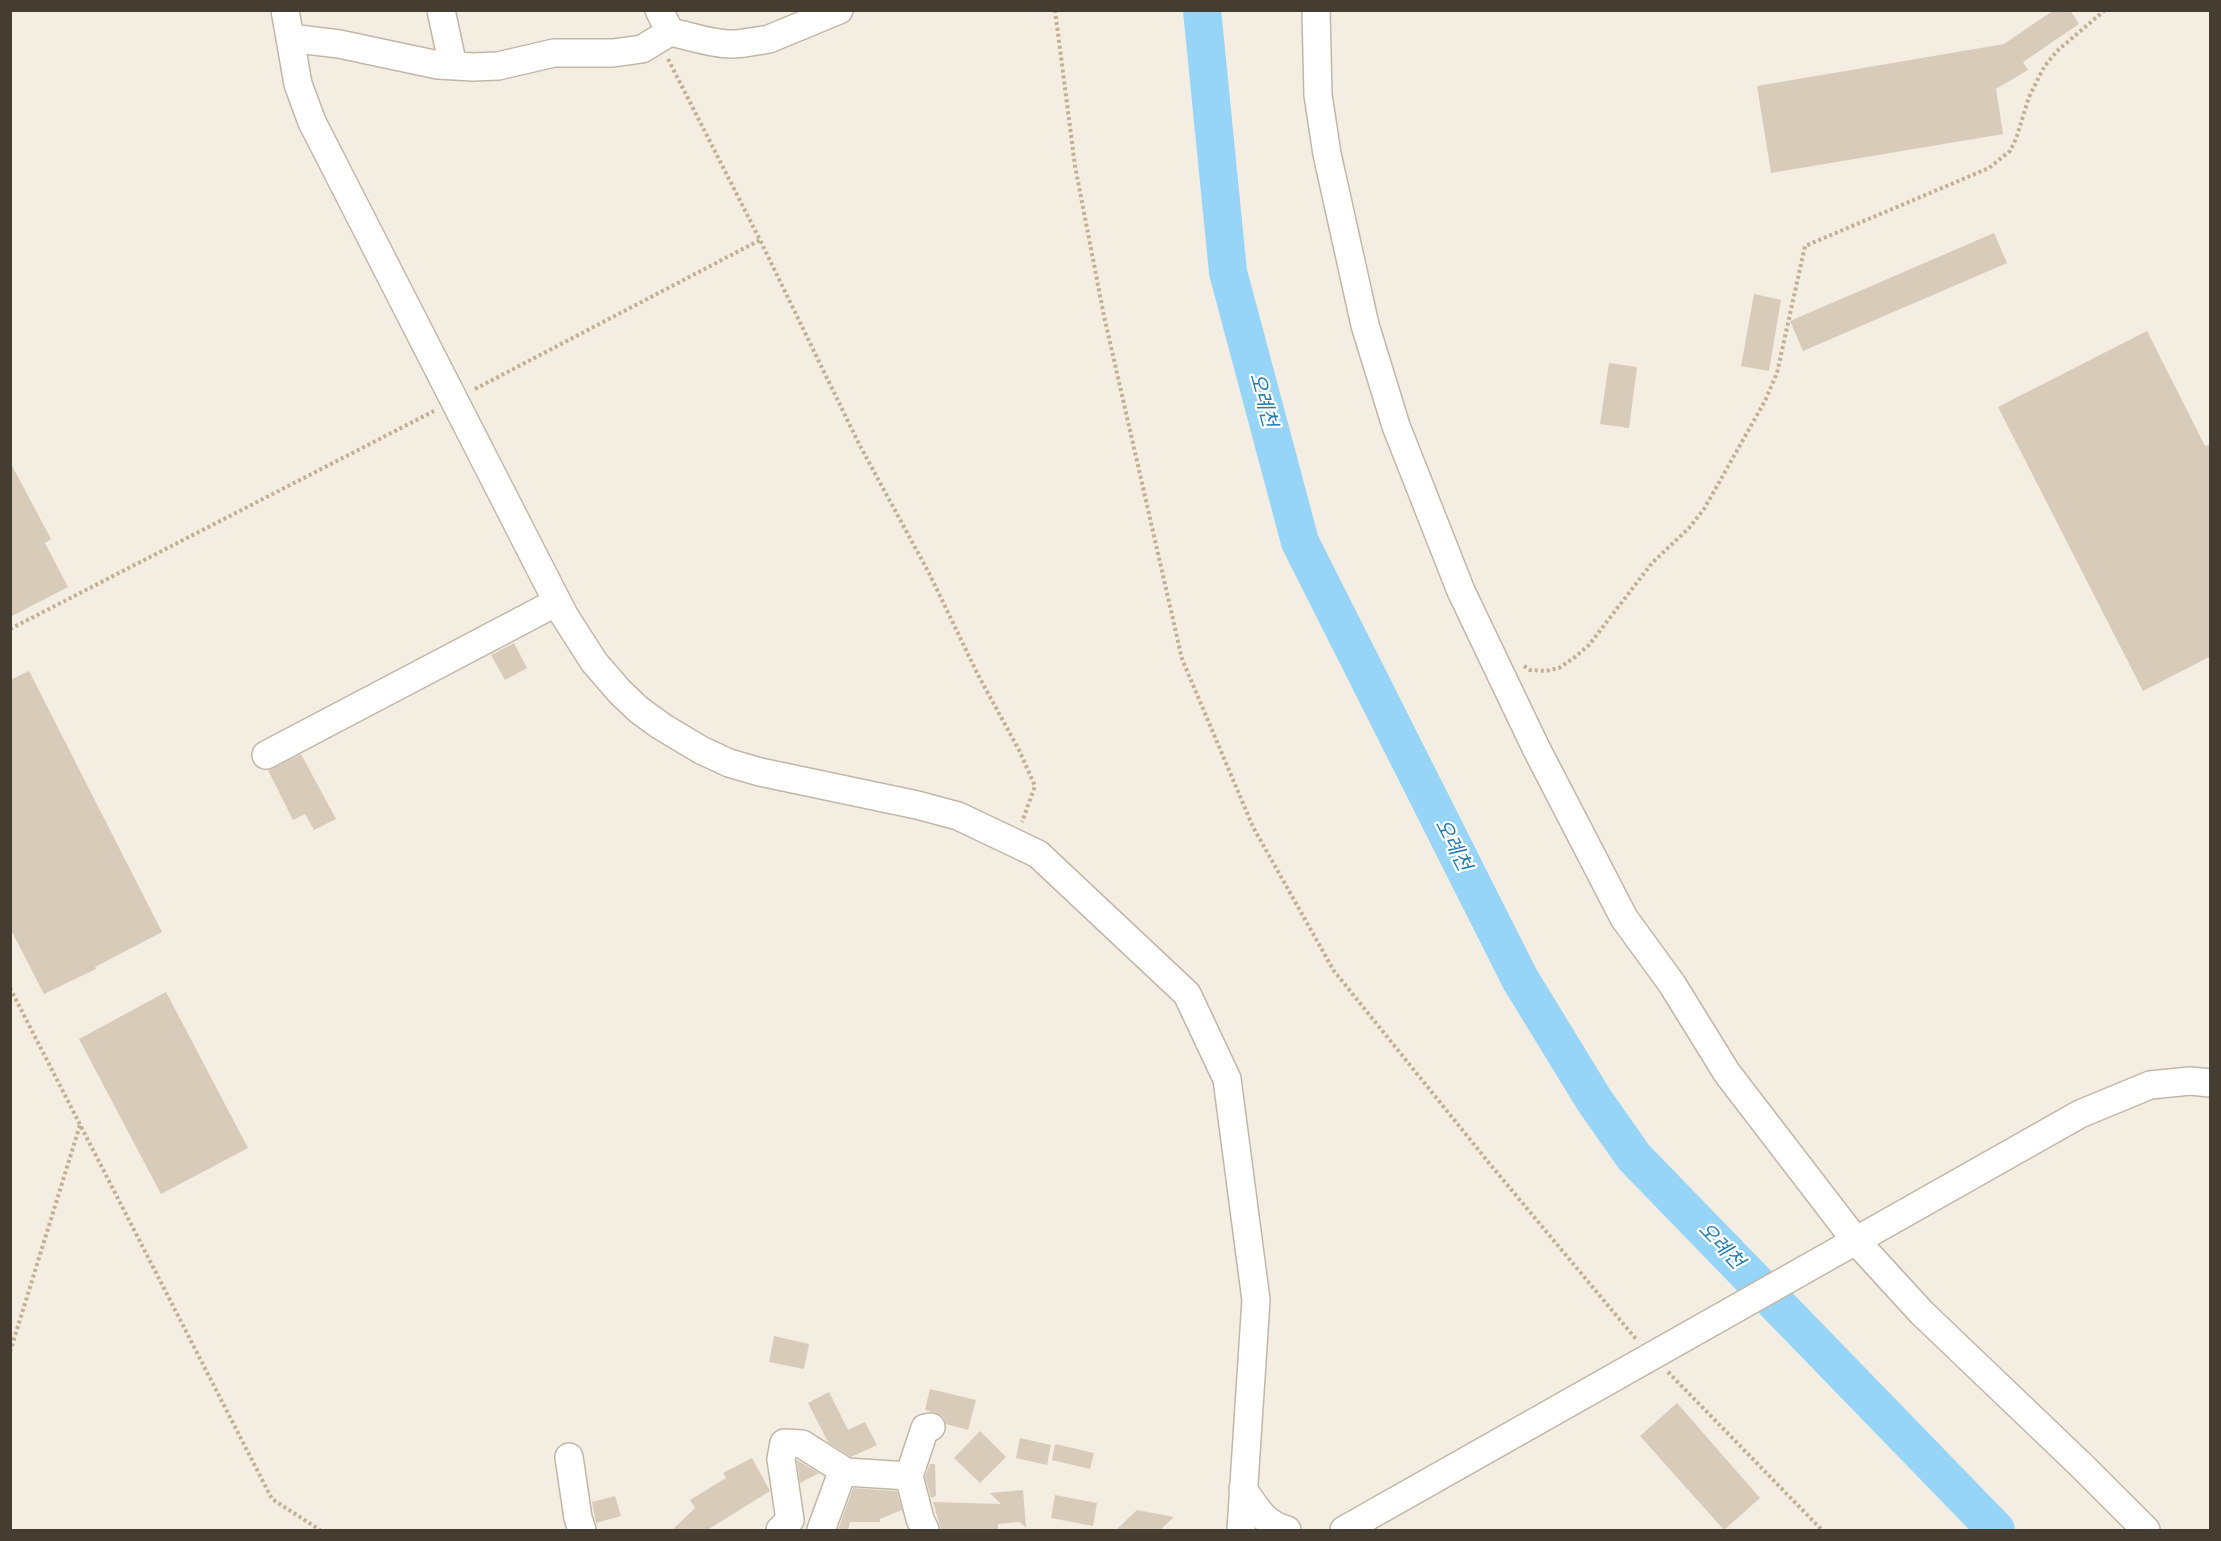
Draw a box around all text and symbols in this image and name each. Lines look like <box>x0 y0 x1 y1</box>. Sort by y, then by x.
water label: 오례천 <box>1244 370 1282 430</box>
water label: 오례천 <box>1430 815 1476 875</box>
water label: 오례천 <box>1693 1218 1749 1274</box>

